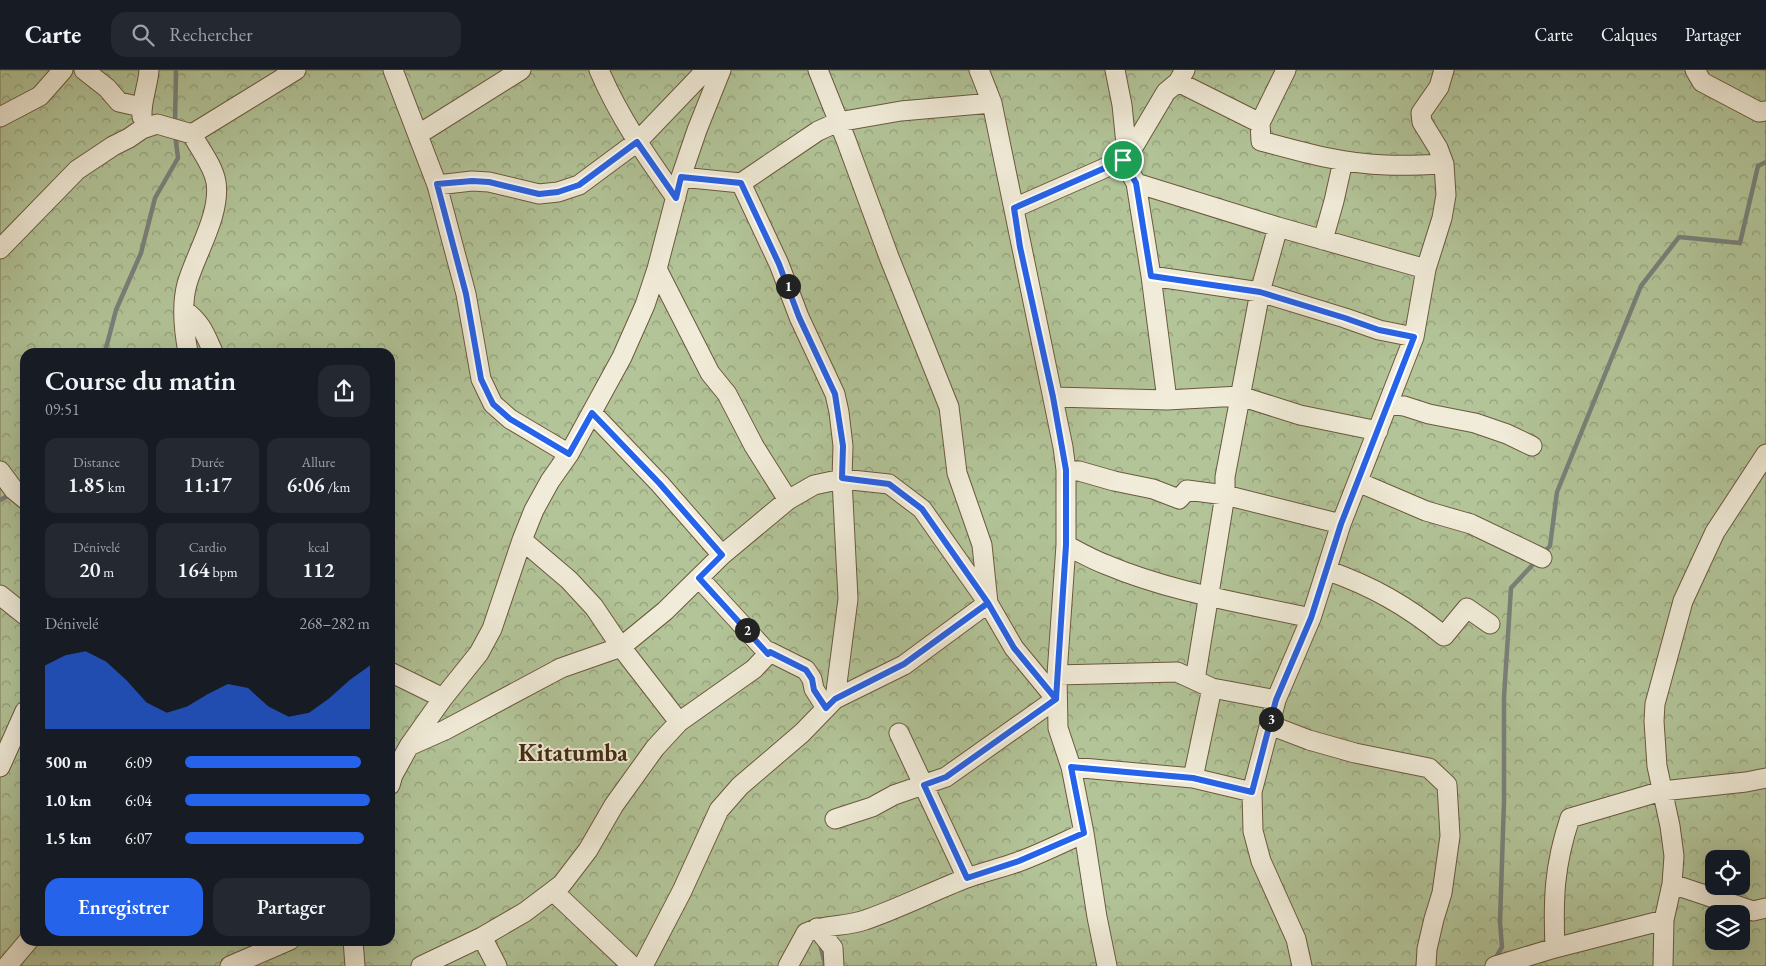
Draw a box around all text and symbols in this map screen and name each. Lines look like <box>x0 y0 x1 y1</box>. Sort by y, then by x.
search box <box>111 12 461 57</box>
text: Carte <box>25 19 81 50</box>
icon: search <box>129 21 157 49</box>
text: Rechercher <box>169 22 253 47</box>
text: Carte <box>1534 23 1573 46</box>
text: Calques <box>1601 23 1657 46</box>
text: Partager <box>1685 23 1741 46</box>
pin <box>1102 139 1144 181</box>
icon: arrive <box>1109 146 1137 174</box>
pin: 1 <box>776 274 800 298</box>
text: 1 <box>785 277 792 295</box>
text: Course du matin <box>45 362 236 398</box>
button: share <box>318 365 370 417</box>
text: 09:51 <box>45 399 80 420</box>
text: Distance <box>73 453 120 471</box>
text: Durée <box>191 453 224 471</box>
text: Allure <box>302 453 335 471</box>
text: 1.85 <box>68 471 105 498</box>
text: 11:17 <box>183 471 232 498</box>
text: 6:06 <box>287 471 325 498</box>
text: km <box>105 478 125 496</box>
text: /km <box>325 478 350 496</box>
text: Dénivelé <box>73 538 120 556</box>
text: Cardio <box>189 538 226 556</box>
text: kcal <box>308 538 329 556</box>
text: 20 <box>79 556 100 583</box>
text: 164 <box>177 556 210 583</box>
text: 112 <box>302 556 335 583</box>
text: m <box>100 563 114 581</box>
text: bpm <box>210 563 238 581</box>
text: Dénivelé <box>45 613 99 634</box>
text: 268–282 m <box>299 613 370 634</box>
pin: 2 <box>734 618 760 642</box>
text: 2 <box>744 621 751 639</box>
pin: 3 <box>1258 706 1284 732</box>
text: 3 <box>1268 710 1275 728</box>
district label: Kitatumba <box>518 737 628 768</box>
text: 500 m <box>45 752 87 773</box>
text: 6:09 <box>125 752 152 773</box>
text: 1.0 km <box>45 790 91 811</box>
text: 6:04 <box>125 790 152 811</box>
text: 1.5 km <box>45 828 91 849</box>
text: 6:07 <box>125 828 152 849</box>
map controls <box>1705 850 1750 950</box>
button: locate <box>1705 850 1750 895</box>
button: Enregistrer <box>45 878 203 936</box>
button: Partager <box>213 878 370 936</box>
button: layers <box>1705 905 1750 950</box>

